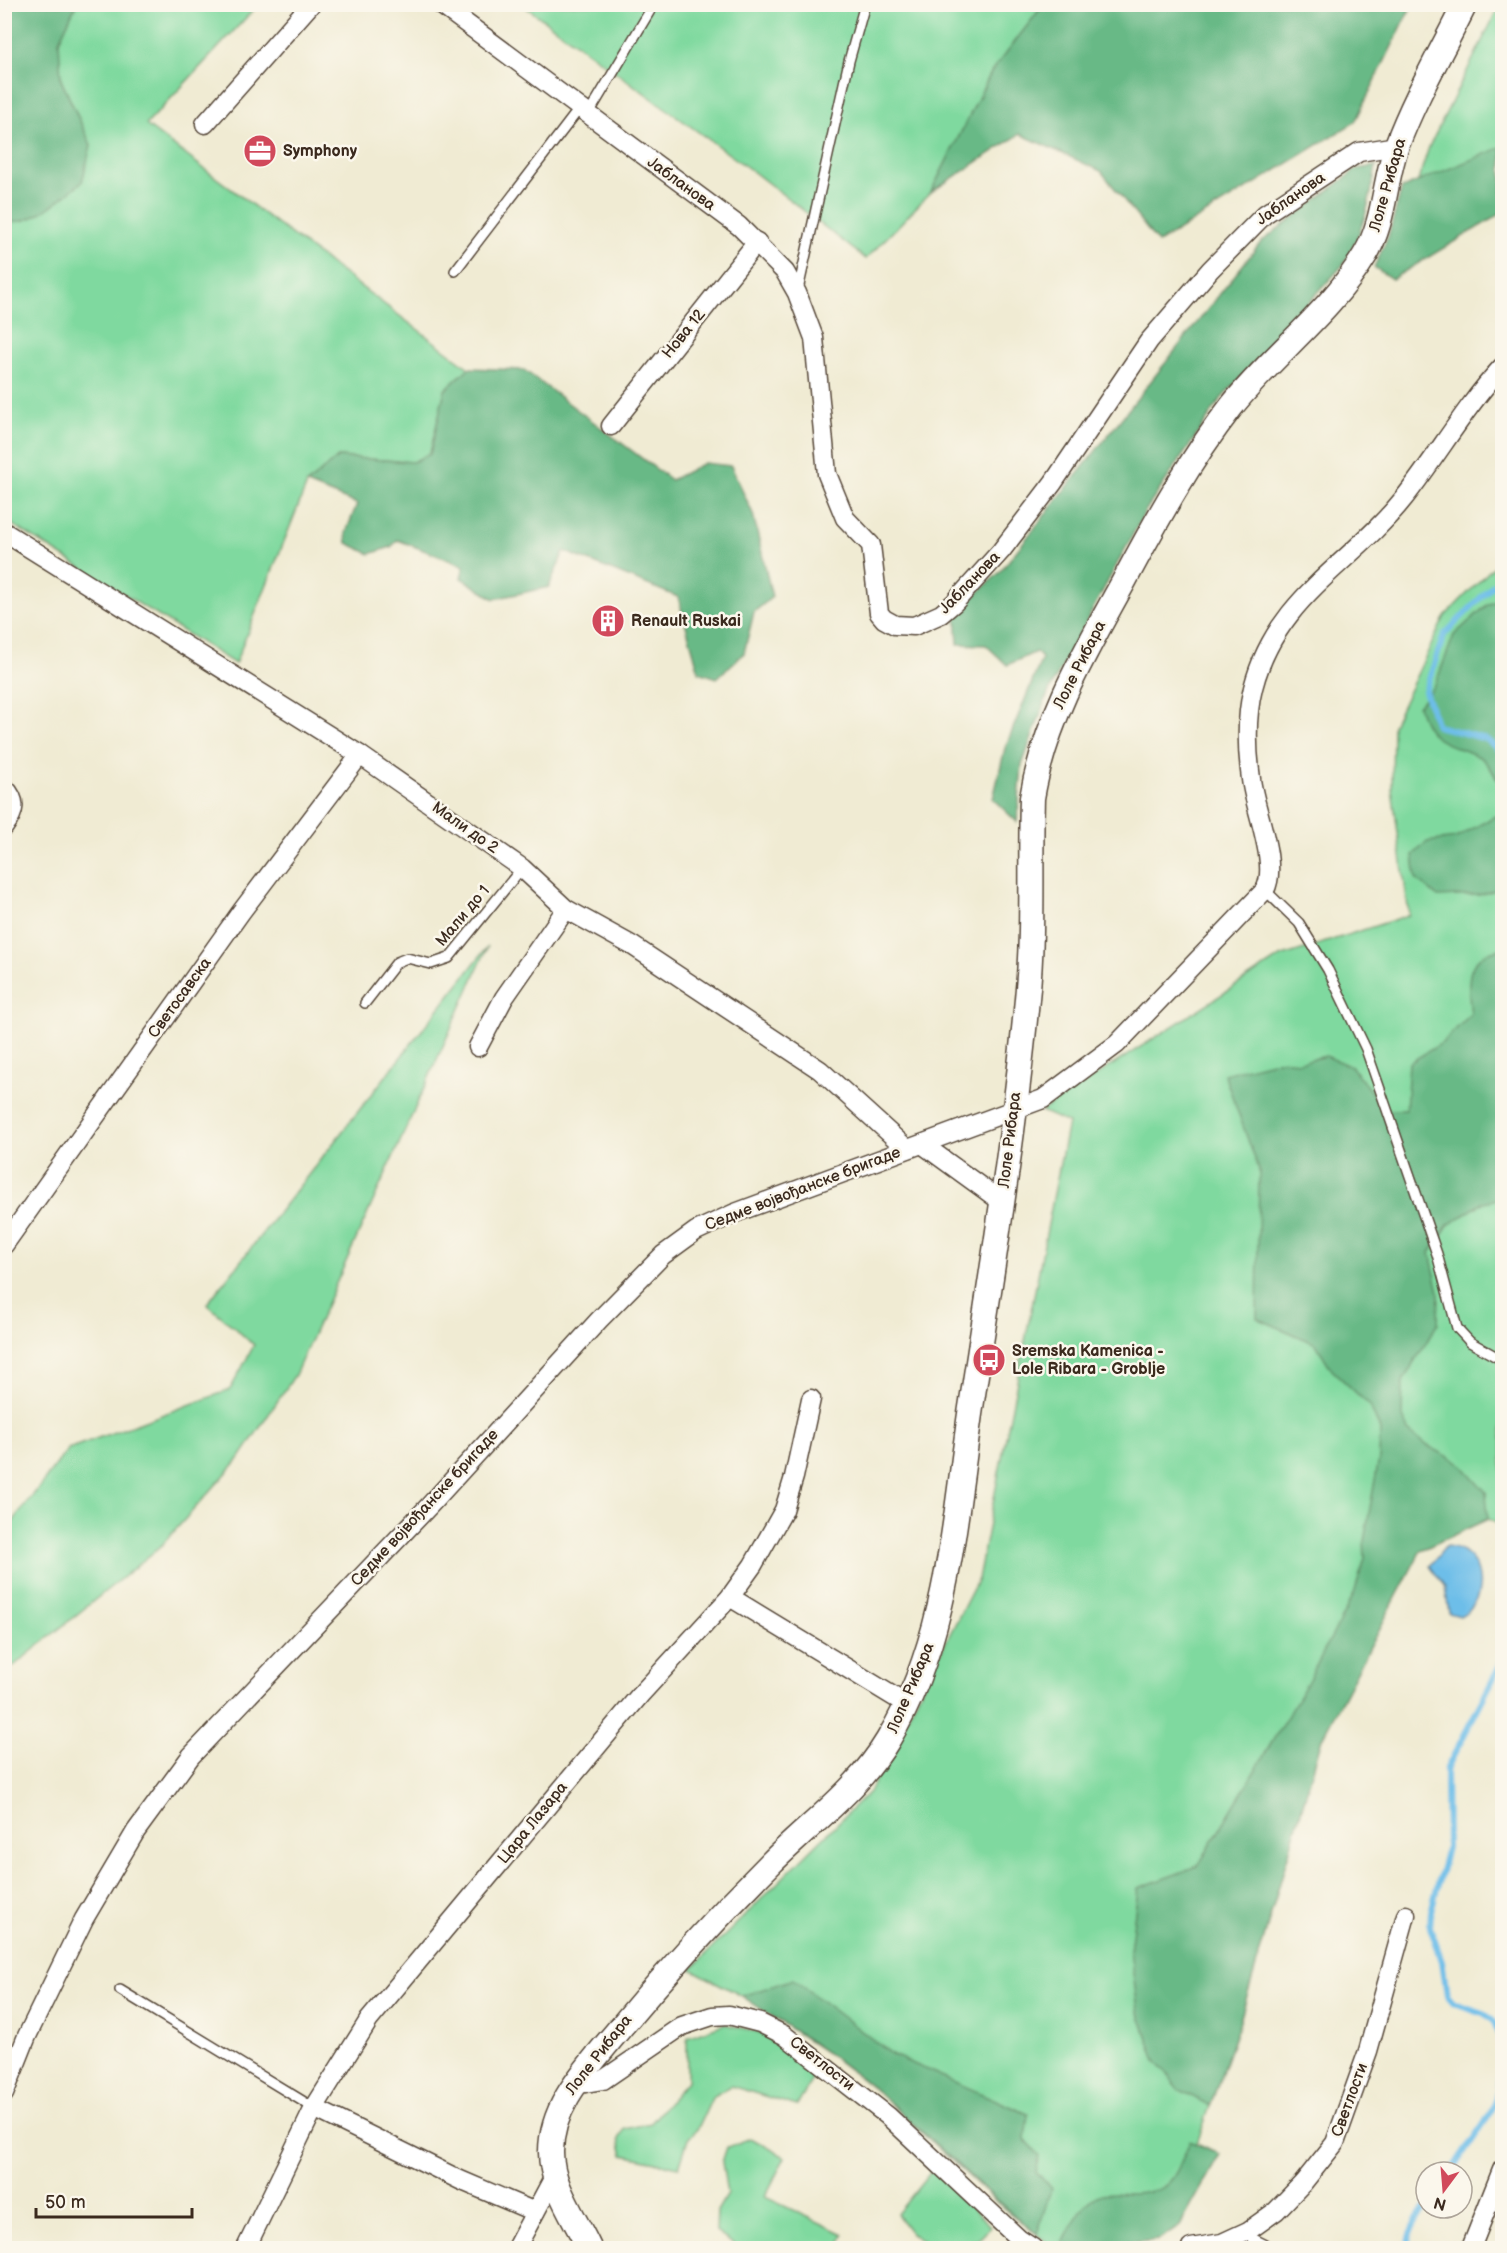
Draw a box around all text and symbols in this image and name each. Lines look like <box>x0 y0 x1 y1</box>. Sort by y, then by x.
office icon: Symphony <box>242 133 278 169</box>
street label: Лоле Рибара <box>1365 136 1411 235</box>
place label: Symphony <box>283 142 358 161</box>
street label: Јабланова <box>643 153 719 215</box>
street label: Јабланова <box>1253 168 1329 230</box>
street label: Нова 12 <box>658 305 710 363</box>
street label: Јабланова <box>936 547 1005 618</box>
building icon: Renault Ruskai <box>590 603 626 639</box>
place label: Renault Ruskai <box>631 612 741 631</box>
street label: Лоле Рибара <box>1049 617 1111 713</box>
street label: Мали до 2 <box>428 798 502 858</box>
street label: Мали до 1 <box>432 882 494 950</box>
street label: Светосавска <box>144 954 216 1042</box>
street label: Лоле Рибара <box>995 1090 1025 1190</box>
street label: Седме војвођанске бригаде <box>703 1143 904 1235</box>
bus stop icon: Sremska Kamenica - Lole Ribara - Groblje <box>971 1342 1007 1378</box>
place label: Sremska Kamenica - Lole Ribara - Groblje <box>1012 1342 1165 1379</box>
street label: Седме војвођанске бригаде <box>347 1425 503 1590</box>
street label: Лоле Рибара <box>883 1639 939 1737</box>
street label: Цара Лазара <box>494 1778 572 1868</box>
street label: Лоле Рибара <box>561 2011 637 2100</box>
street label: Светлости <box>786 2033 858 2095</box>
street label: Светлости <box>1328 2060 1372 2140</box>
north arrow <box>1414 2160 1474 2220</box>
scale bar <box>36 2181 192 2219</box>
text: 50 m <box>45 2192 86 2213</box>
text: N <box>1432 2192 1449 2214</box>

